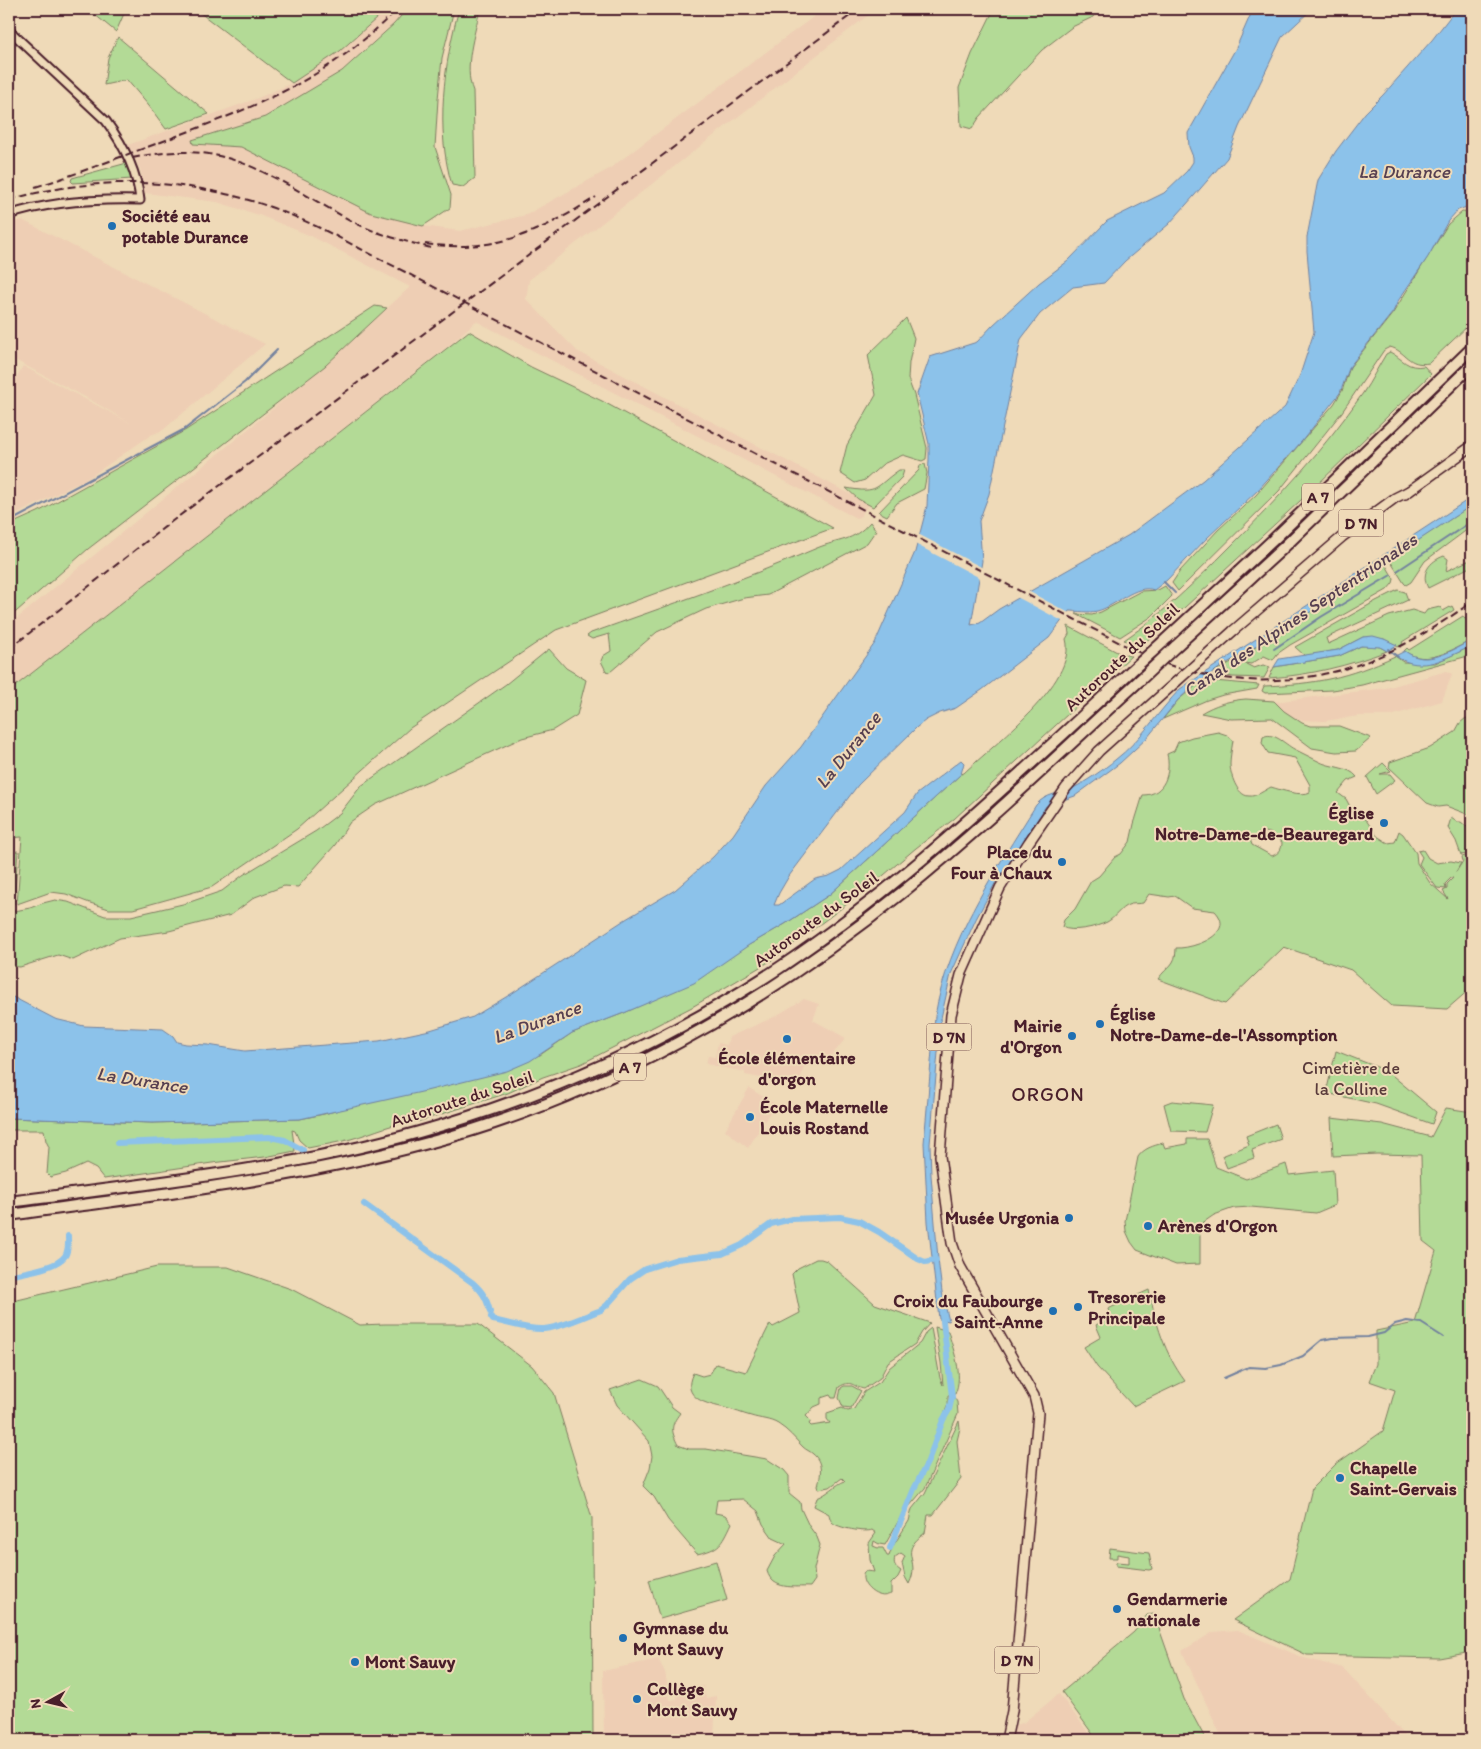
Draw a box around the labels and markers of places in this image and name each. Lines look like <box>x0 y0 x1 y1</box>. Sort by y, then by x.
place label: Société eau potable Durance <box>121 205 249 248</box>
marker: Société eau potable Durance <box>106 220 118 232</box>
place label: Église Notre-Dame-de-Beauregard <box>1155 802 1375 845</box>
marker: Église Notre-Dame-de-Beauregard <box>1378 817 1390 829</box>
place label: Place du Four à Chaux <box>951 841 1053 884</box>
marker: Place du Four à Chaux <box>1056 856 1068 868</box>
place label: Église Notre-Dame-de-l'Assomption <box>1110 1003 1338 1046</box>
place label: Mairie d'Orgon <box>1000 1015 1063 1058</box>
marker: Église Notre-Dame-de-l'Assomption <box>1094 1018 1106 1030</box>
marker: Mairie d'Orgon <box>1066 1030 1078 1042</box>
marker: École élémentaire d'orgon <box>781 1033 793 1045</box>
place label: École élémentaire d'orgon <box>718 1047 856 1090</box>
place label: École Maternelle Louis Rostand <box>760 1096 889 1139</box>
marker: École Maternelle Louis Rostand <box>744 1111 756 1123</box>
place label: Musée Urgonia <box>945 1207 1059 1229</box>
marker: Musée Urgonia <box>1063 1212 1075 1224</box>
place label: Arènes d'Orgon <box>1157 1215 1278 1237</box>
marker: Arènes d'Orgon <box>1142 1220 1154 1232</box>
place label: Tresorerie Principale <box>1087 1286 1166 1329</box>
place label: Croix du Faubourge Saint-Anne <box>893 1290 1043 1333</box>
marker: Tresorerie Principale <box>1072 1301 1084 1313</box>
marker: Croix du Faubourge Saint-Anne <box>1047 1305 1059 1317</box>
place label: Chapelle Saint-Gervais <box>1350 1457 1457 1500</box>
marker: Chapelle Saint-Gervais <box>1334 1472 1346 1484</box>
place label: Gendarmerie nationale <box>1126 1588 1228 1631</box>
marker: Gendarmerie nationale <box>1111 1603 1123 1615</box>
place label: Gymnase du Mont Sauvy <box>633 1617 729 1660</box>
marker: Gymnase du Mont Sauvy <box>617 1632 629 1644</box>
place label: Mont Sauvy <box>365 1651 456 1673</box>
marker: Mont Sauvy <box>349 1656 361 1668</box>
place label: Collège Mont Sauvy <box>647 1678 738 1721</box>
marker: Collège Mont Sauvy <box>631 1693 643 1705</box>

